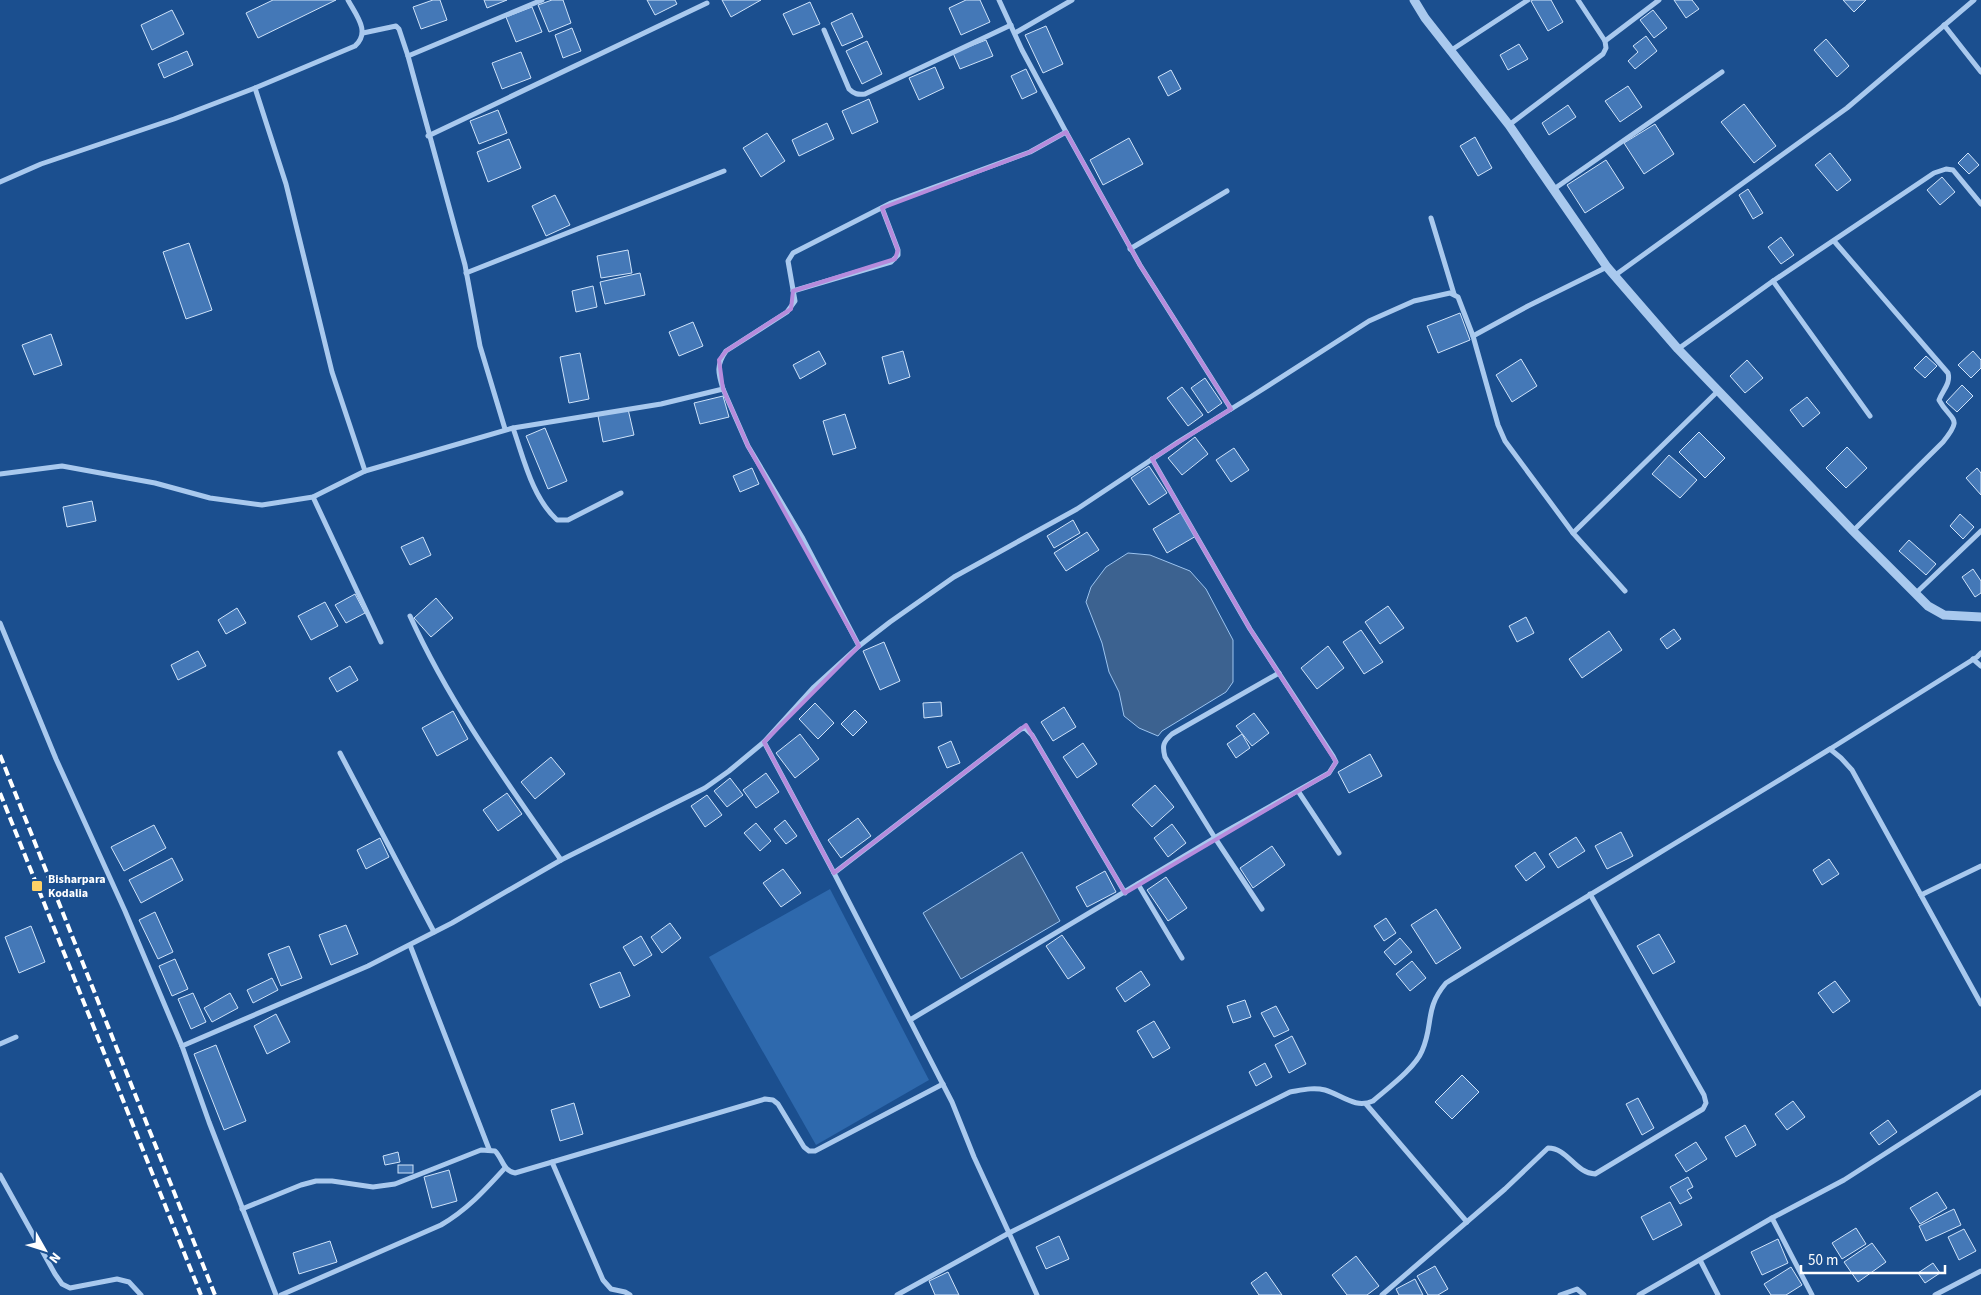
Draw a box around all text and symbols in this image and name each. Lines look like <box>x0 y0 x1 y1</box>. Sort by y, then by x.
place label: Bisharpara Kodalia <box>48 871 106 902</box>
marker: Bisharpara Kodalia <box>30 879 44 893</box>
north arrow <box>20 1225 70 1275</box>
scale bar <box>1801 1242 1945 1274</box>
text: N <box>44 1248 65 1267</box>
text: 50 m <box>1808 1250 1838 1271</box>

